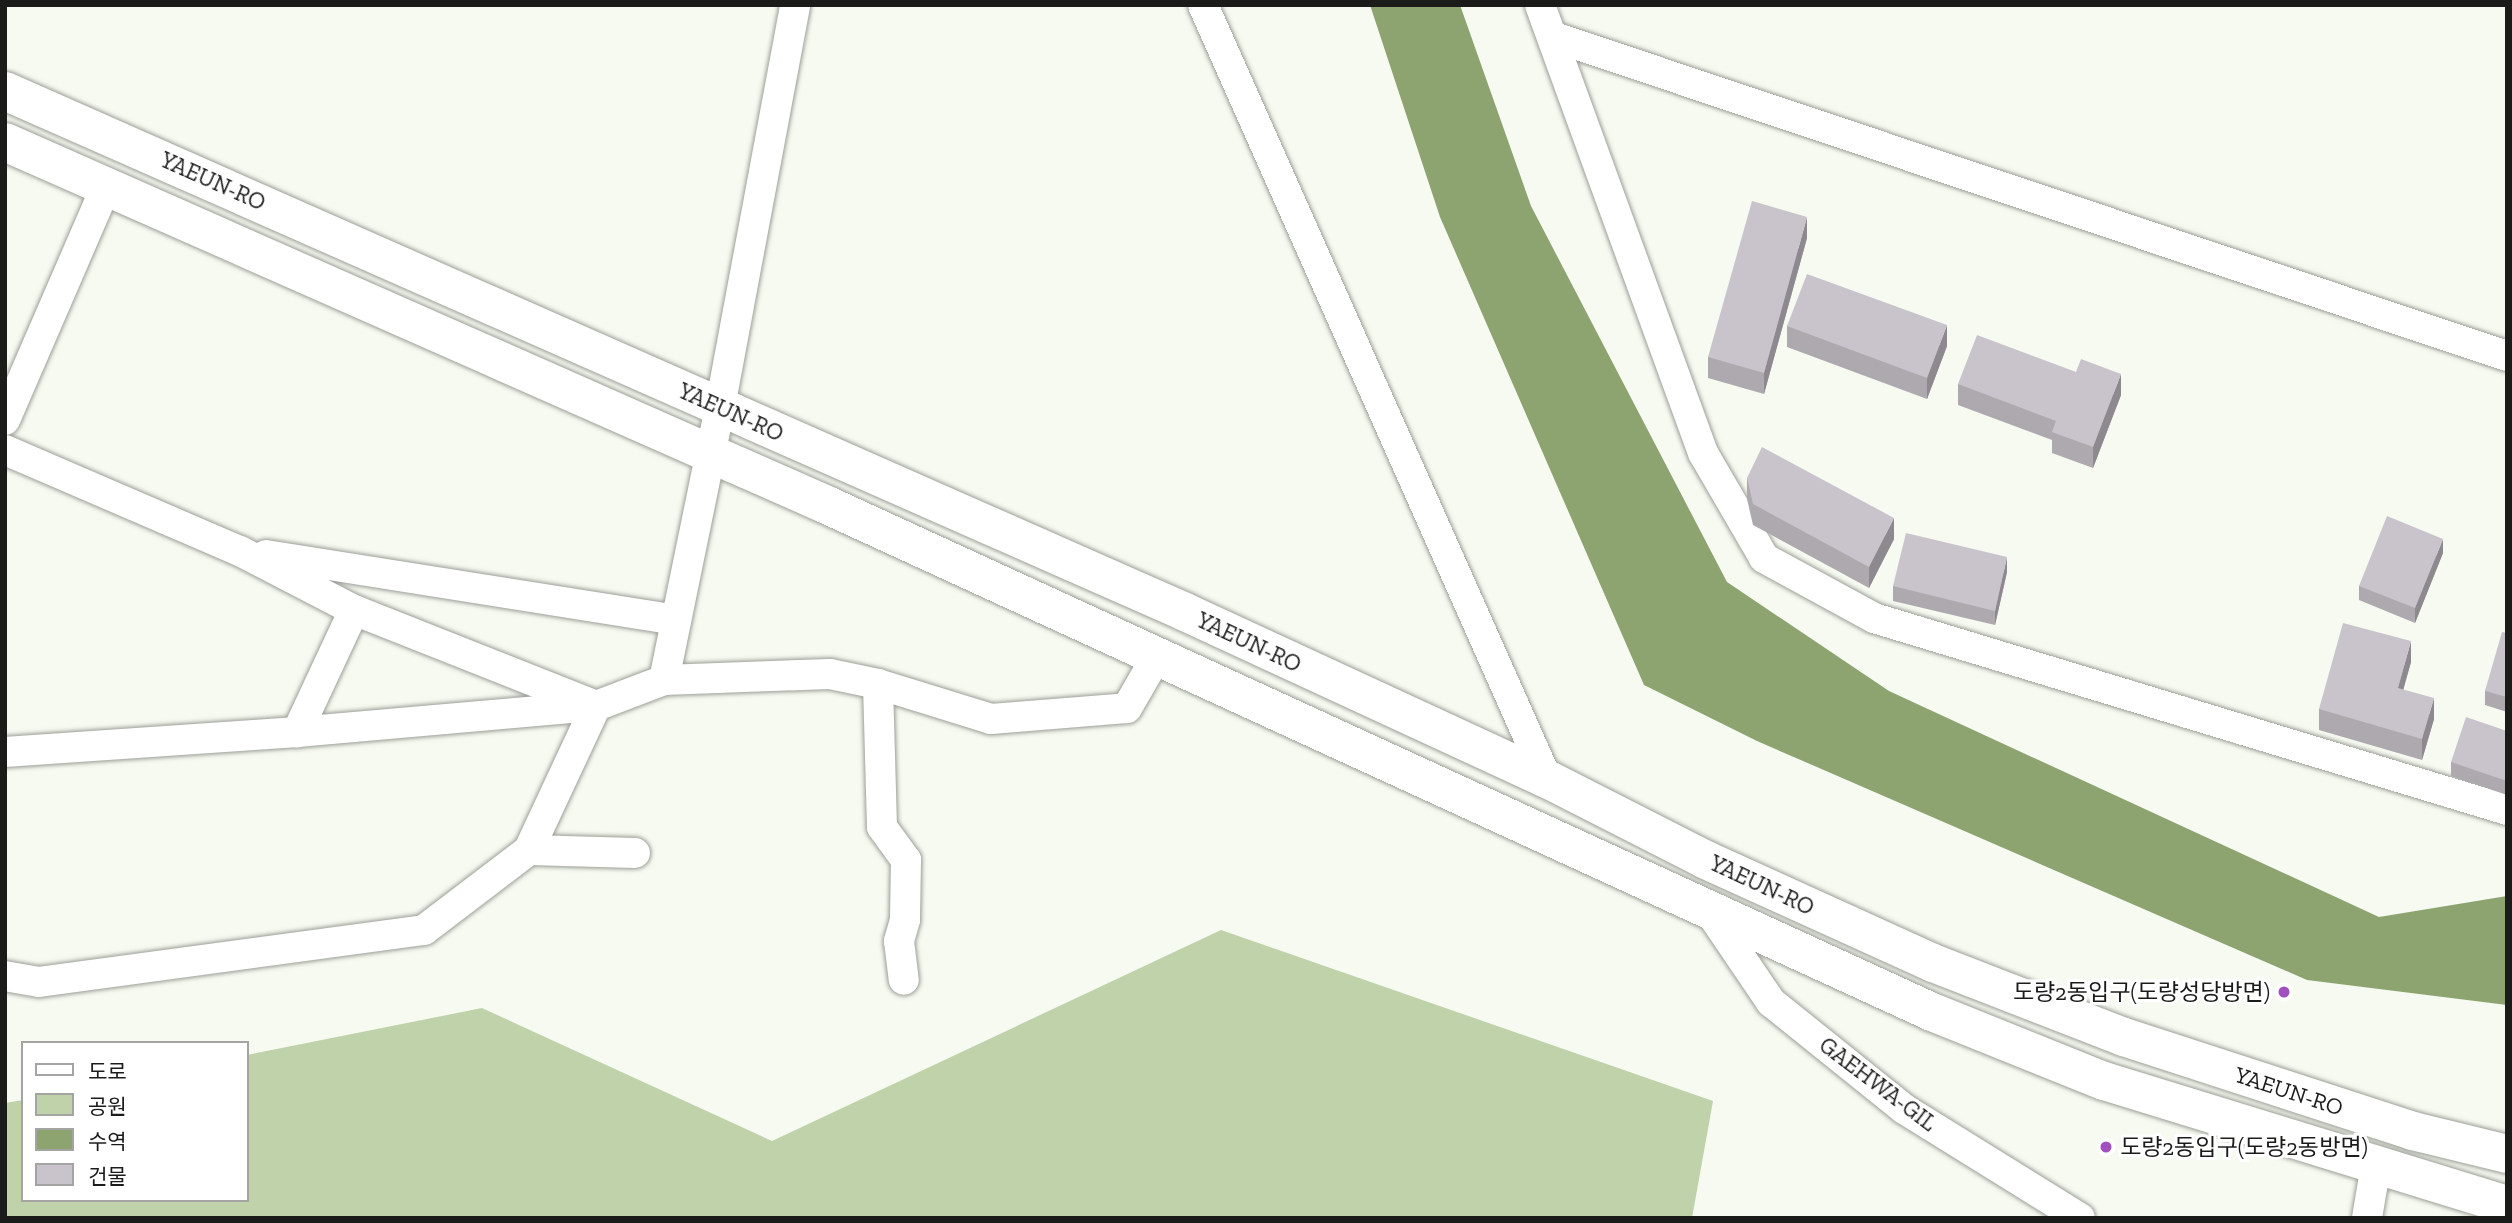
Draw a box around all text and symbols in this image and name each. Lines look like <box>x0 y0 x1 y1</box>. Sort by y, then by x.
street label: YAEUN-RO <box>156 146 270 216</box>
street label: YAEUN-RO <box>674 377 788 447</box>
street label: YAEUN-RO <box>1192 606 1306 678</box>
street label: YAEUN-RO <box>1705 849 1819 921</box>
place label: 도량2동입구(도량성당방면) <box>2013 978 2270 1006</box>
marker: 도량2동입구(도량성당방면) <box>2276 984 2292 1000</box>
street label: GAEHWA-GIL <box>1814 1031 1942 1137</box>
legend <box>21 1041 248 1202</box>
text: 도로 <box>88 1059 127 1084</box>
street label: YAEUN-RO <box>2231 1061 2347 1121</box>
text: 공원 <box>88 1094 127 1119</box>
text: 수역 <box>88 1129 127 1154</box>
place label: 도량2동입구(도량2동방면) <box>2120 1133 2368 1161</box>
marker: 도량2동입구(도량2동방면) <box>2098 1139 2114 1155</box>
text: 건물 <box>88 1164 127 1189</box>

